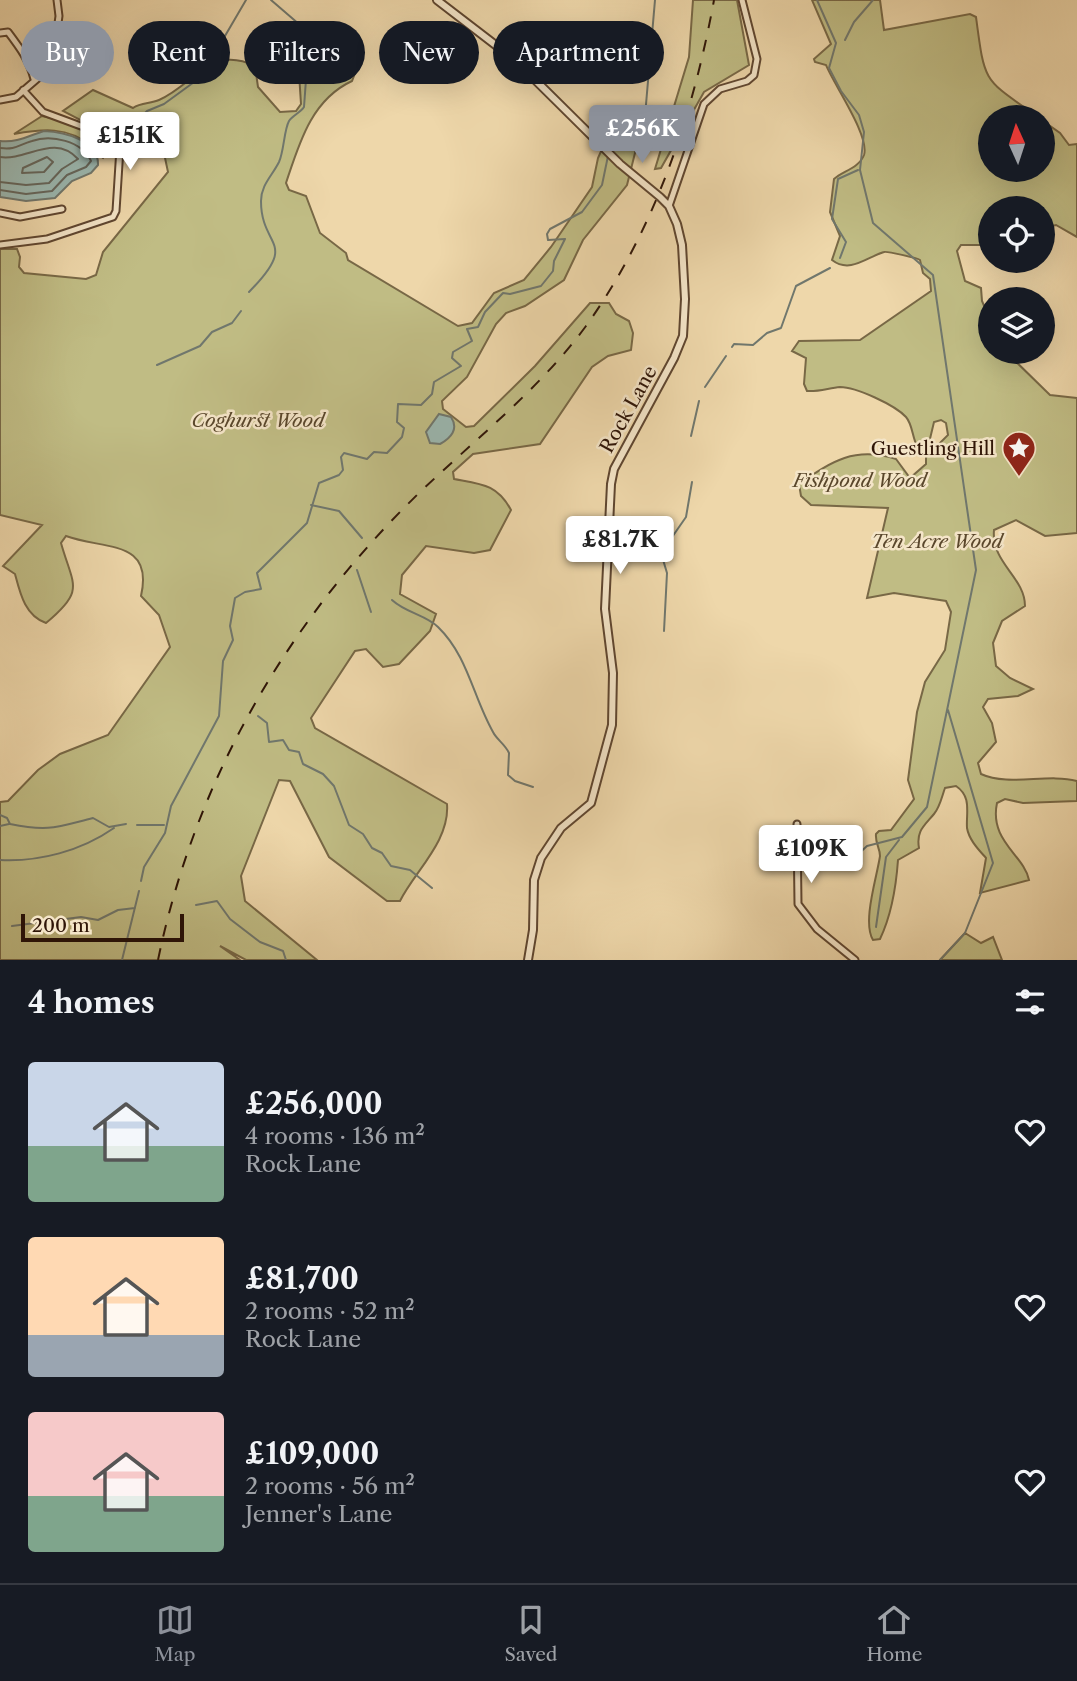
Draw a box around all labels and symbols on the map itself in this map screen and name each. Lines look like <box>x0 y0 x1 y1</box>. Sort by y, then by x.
north arrow <box>978 105 1055 182</box>
pin: £256K <box>593 106 691 165</box>
pin: £151K <box>81 113 179 172</box>
street label: Rock Lane <box>595 362 662 457</box>
park label: Coghurst Wood <box>192 409 326 432</box>
place icon: Guestling Hill <box>1000 429 1038 478</box>
place label: Guestling Hill <box>871 437 995 460</box>
park label: Fishpond Wood <box>791 469 929 492</box>
pin: £81.7K <box>563 516 677 576</box>
park label: Ten Acre Wood <box>871 530 1005 553</box>
pin: £109K <box>762 826 860 885</box>
scale bar <box>21 911 184 943</box>

